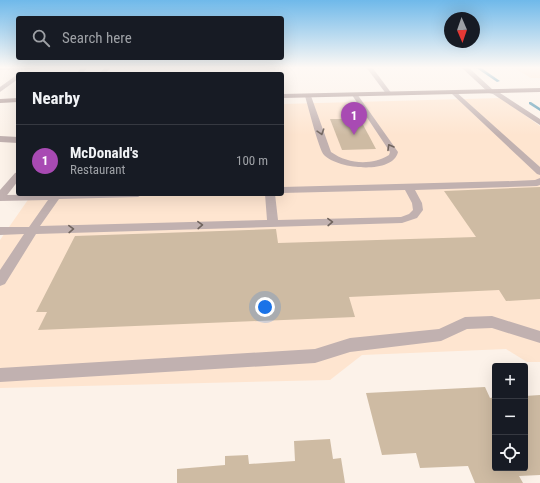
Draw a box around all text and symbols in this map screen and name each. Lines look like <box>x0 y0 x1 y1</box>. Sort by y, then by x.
north arrow <box>444 12 480 48</box>
search box <box>16 16 284 60</box>
icon: search <box>30 27 52 49</box>
text: Search here <box>62 29 132 47</box>
text: Nearby <box>32 88 80 108</box>
pin: 1 <box>341 102 367 135</box>
one-way arrow <box>316 129 325 136</box>
text: McDonald's <box>70 144 138 162</box>
one-way arrow <box>387 144 395 151</box>
text: 1 <box>42 153 48 168</box>
text: 100 m <box>236 153 268 168</box>
text: Restaurant <box>70 162 125 177</box>
one-way arrow <box>327 217 333 226</box>
one-way arrow <box>197 221 203 230</box>
one-way arrow <box>68 225 74 233</box>
your location <box>255 297 275 317</box>
map controls <box>492 363 528 471</box>
button: + <box>492 363 528 399</box>
button: − <box>492 399 528 435</box>
button: locate <box>492 435 528 471</box>

